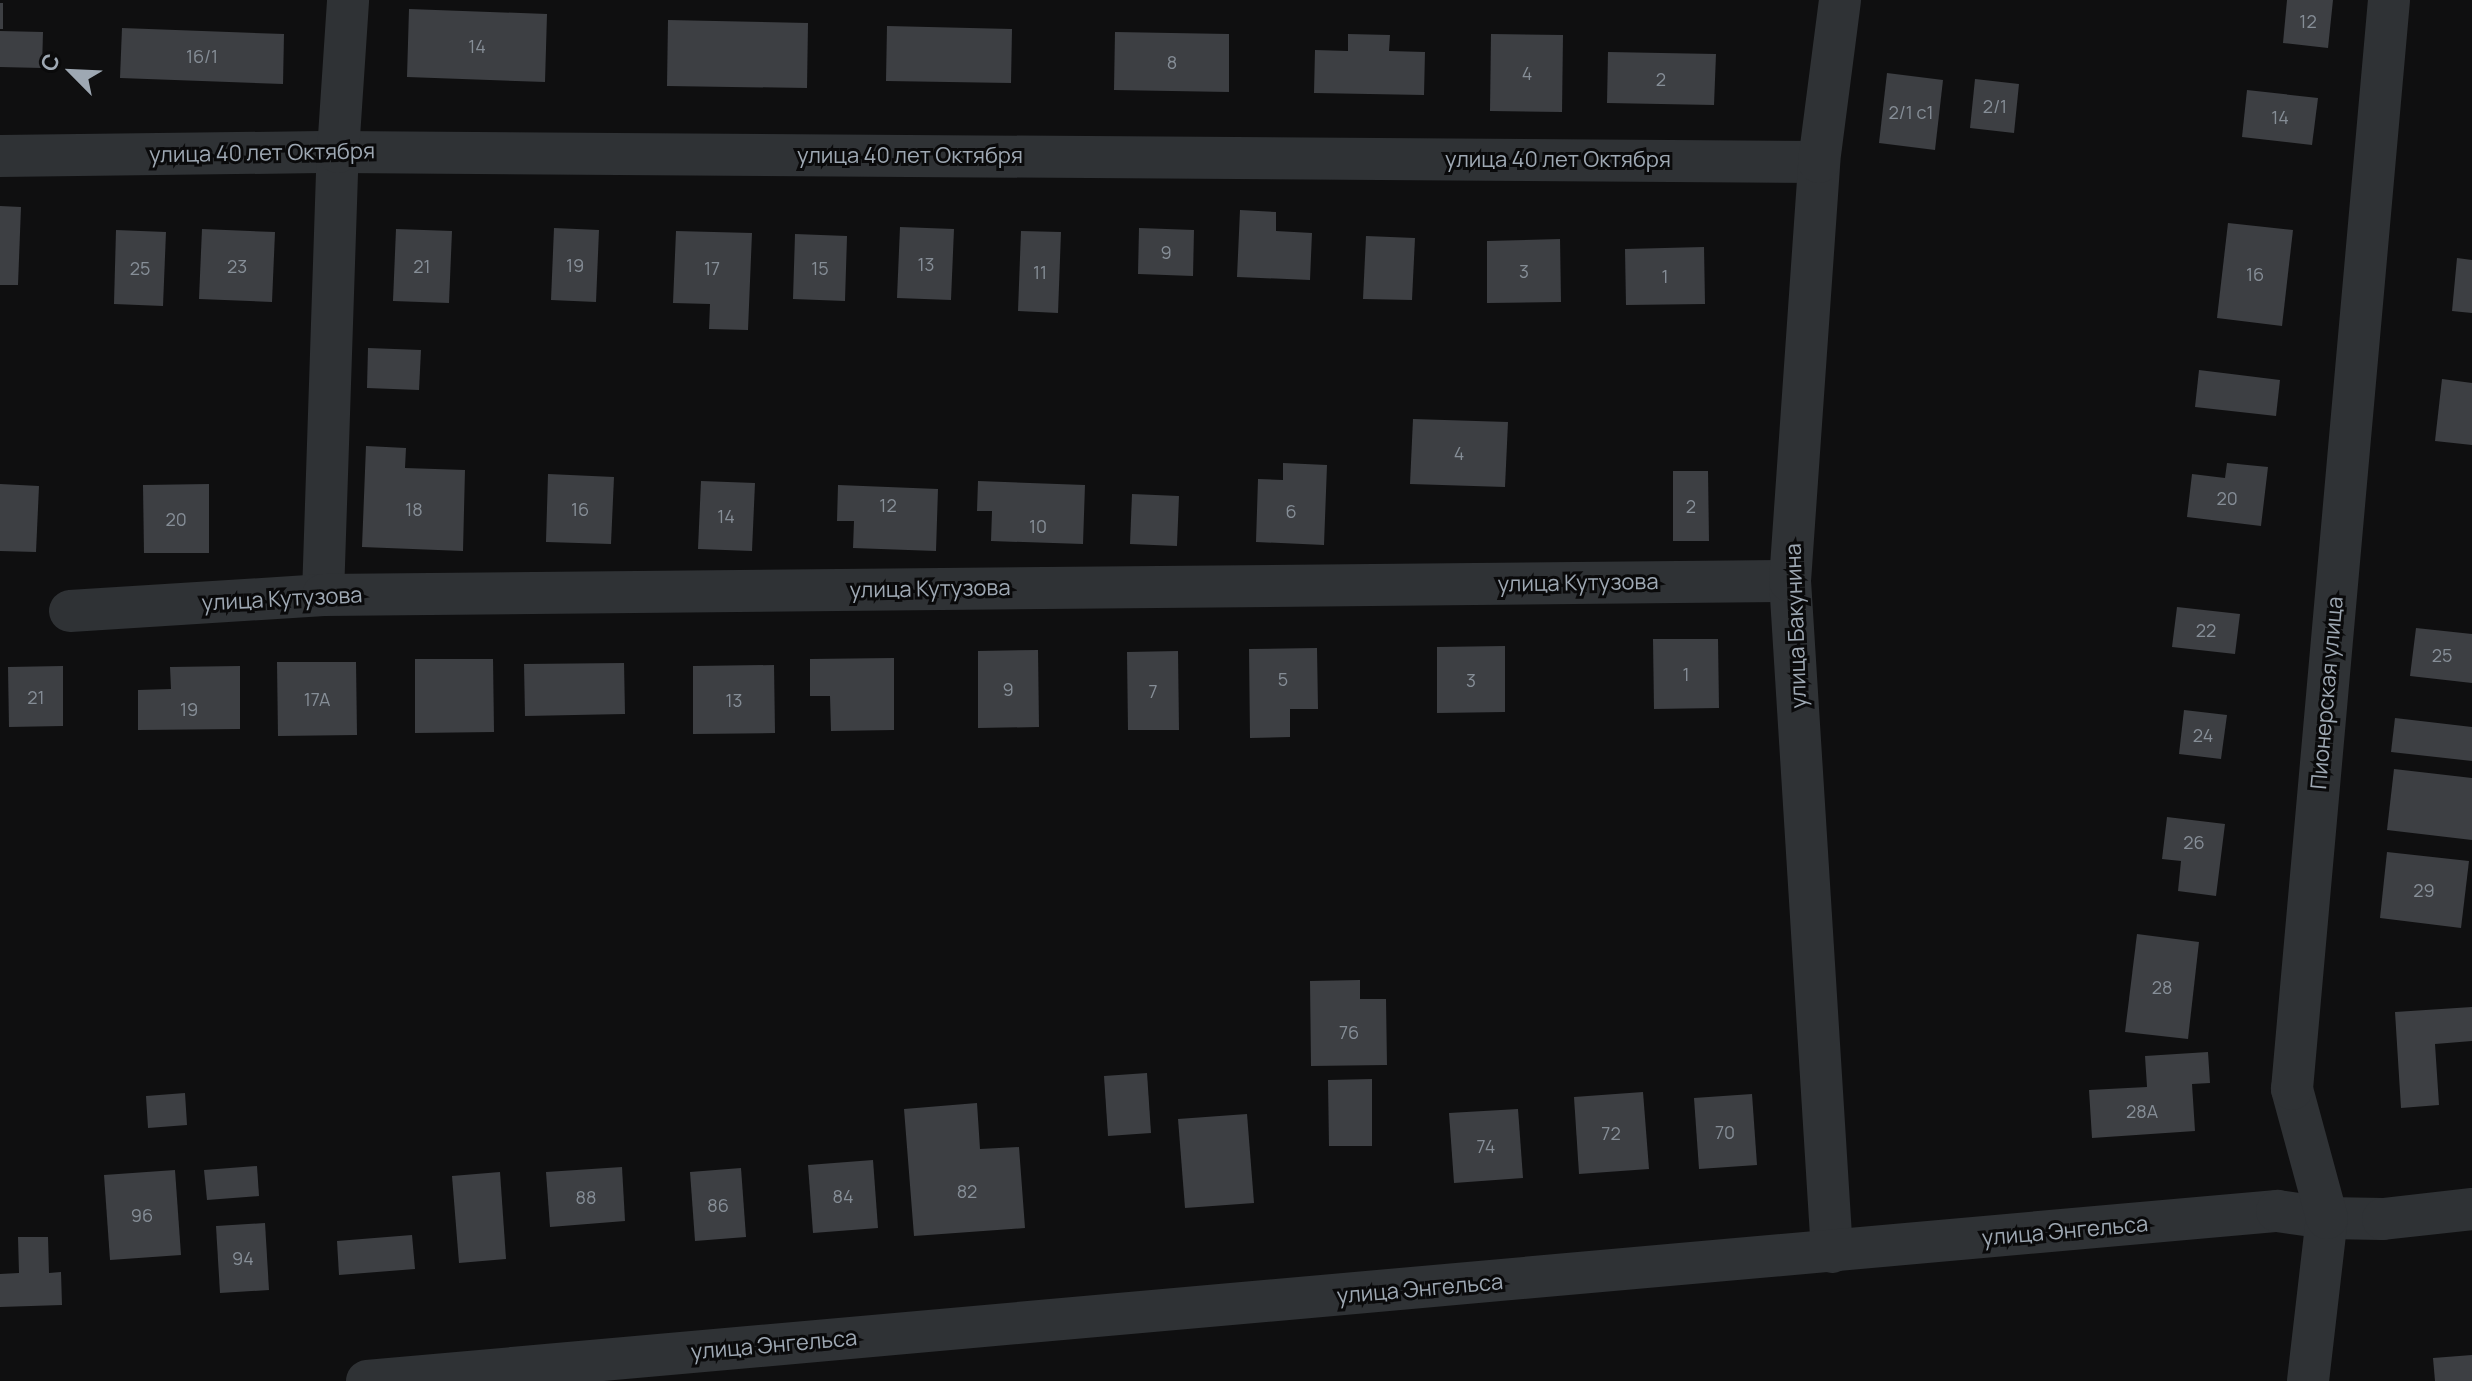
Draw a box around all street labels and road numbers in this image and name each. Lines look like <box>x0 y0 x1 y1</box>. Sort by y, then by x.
street label: улица 40 лет Октября <box>149 138 375 168</box>
street label: улица 40 лет Октября <box>797 143 1023 169</box>
street label: улица 40 лет Октября <box>1445 147 1671 173</box>
street label: улица Бакунина <box>1780 543 1812 709</box>
street label: улица Кутузова <box>1497 568 1659 598</box>
street label: улица Кутузова <box>849 574 1011 604</box>
street label: улица Кутузова <box>201 582 363 616</box>
street label: Пионерская улица <box>2305 595 2349 791</box>
street label: улица Энгельса <box>1981 1211 2149 1251</box>
street label: улица Энгельса <box>1336 1269 1504 1309</box>
street label: улица Энгельса <box>690 1325 858 1365</box>

